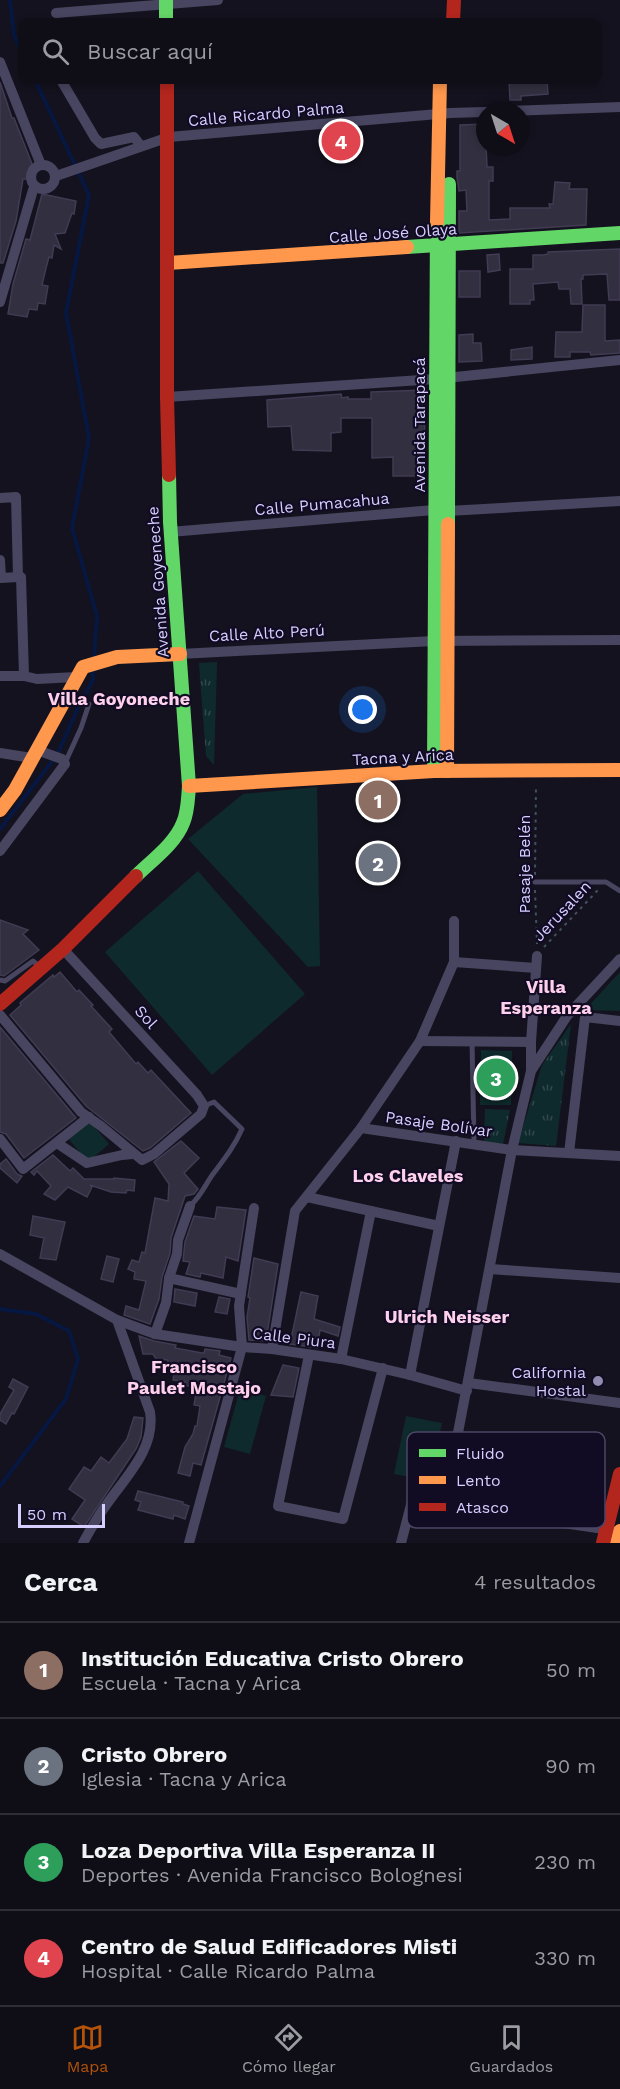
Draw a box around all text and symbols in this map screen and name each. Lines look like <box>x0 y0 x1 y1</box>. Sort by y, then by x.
search box <box>18 18 602 84</box>
icon: search <box>39 35 72 68</box>
text: Buscar aquí <box>87 39 213 64</box>
street label: Calle Ricardo Palma <box>187 98 345 130</box>
north arrow <box>476 102 530 156</box>
pin: 4 <box>322 118 360 164</box>
street label: Calle José Olaya <box>328 219 458 247</box>
street label: Avenida Tarapacá <box>410 357 429 493</box>
street label: Calle Pumacahua <box>254 489 390 519</box>
street label: Avenida Goyeneche <box>143 506 173 658</box>
street label: Calle Alto Perú <box>209 620 325 646</box>
district label: Villa Goyoneche <box>48 688 190 709</box>
your location <box>348 695 377 724</box>
street label: Tacna y Arica <box>352 745 454 769</box>
pin: 1 <box>358 778 398 822</box>
street label: Pasaje Belén <box>515 815 534 913</box>
pin: 2 <box>358 840 398 886</box>
street label: Jerusalen <box>529 877 595 945</box>
district label: Villa Esperanza <box>500 976 592 1018</box>
street label: Sol <box>131 1001 161 1033</box>
pin: 3 <box>476 1056 516 1100</box>
street label: Pasaje Bolívar <box>384 1107 494 1141</box>
district label: Los Claveles <box>353 1165 464 1186</box>
district label: Ulrich Neisser <box>385 1306 509 1327</box>
street label: Calle Piura <box>251 1323 337 1353</box>
district label: Francisco Paulet Mostajo <box>127 1356 261 1398</box>
place label: California Hostal <box>511 1363 586 1400</box>
marker: California Hostal <box>591 1374 605 1388</box>
legend <box>407 1432 605 1528</box>
text: Fluido <box>456 1444 504 1463</box>
text: Lento <box>456 1471 501 1490</box>
text: Atasco <box>456 1498 509 1517</box>
scale bar <box>18 1501 105 1528</box>
text: 50 m <box>27 1505 67 1524</box>
text: Cerca <box>24 1567 98 1597</box>
text: 4 resultados <box>474 1570 596 1594</box>
text: Institución Educativa Cristo Obrero <box>81 1646 464 1671</box>
text: 1 <box>39 1658 48 1682</box>
text: 50 m <box>546 1658 596 1682</box>
text: Escuela · Tacna y Arica <box>81 1671 301 1695</box>
text: Cristo Obrero <box>81 1742 227 1767</box>
text: 2 <box>38 1754 49 1778</box>
text: 90 m <box>545 1754 596 1778</box>
text: Iglesia · Tacna y Arica <box>81 1767 287 1791</box>
text: Loza Deportiva Villa Esperanza II <box>81 1838 435 1863</box>
text: 3 <box>38 1850 49 1874</box>
text: 230 m <box>534 1850 596 1874</box>
text: Deportes · Avenida Francisco Bolognesi <box>81 1863 463 1887</box>
text: Centro de Salud Edificadores Misti <box>81 1934 457 1959</box>
text: 4 <box>37 1946 50 1970</box>
text: 330 m <box>534 1946 596 1970</box>
text: Hospital · Calle Ricardo Palma <box>81 1959 375 1983</box>
tab: Mapa <box>67 2021 108 2076</box>
tab: Cómo llegar <box>242 2021 336 2076</box>
tab: Guardados <box>469 2021 553 2076</box>

